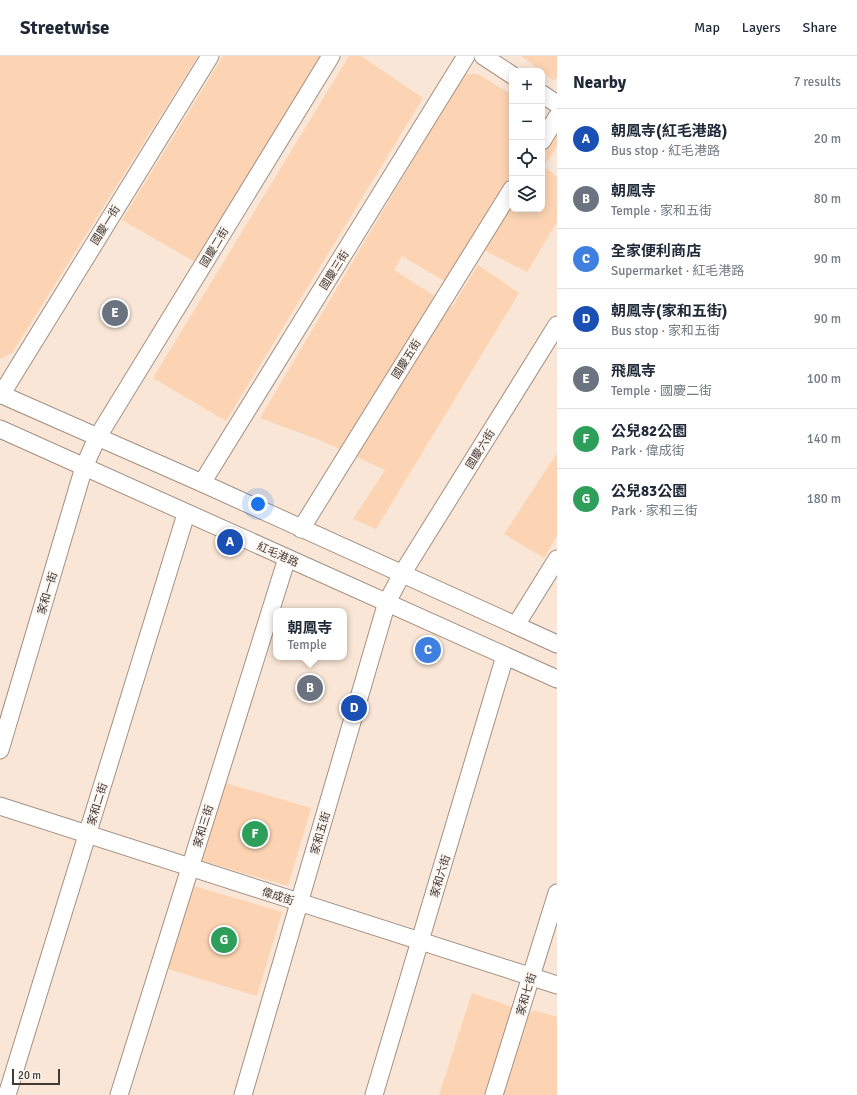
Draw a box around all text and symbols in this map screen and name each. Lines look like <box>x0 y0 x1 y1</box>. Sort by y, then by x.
text: Streetwise <box>20 16 110 40</box>
text: Map <box>694 19 720 36</box>
text: Layers <box>742 19 781 36</box>
text: Share <box>803 19 837 36</box>
map controls <box>509 68 545 212</box>
button: + <box>509 68 545 104</box>
text: Nearby <box>573 72 626 93</box>
text: 7 results <box>793 74 841 90</box>
button: − <box>509 104 545 140</box>
text: 朝鳳寺(紅毛港路) <box>611 122 727 140</box>
text: A <box>582 131 590 147</box>
text: 20 m <box>814 131 841 147</box>
button: locate <box>509 140 545 176</box>
text: Bus stop · 紅毛港路 <box>611 143 720 159</box>
button: layers <box>509 176 545 212</box>
text: 朝鳳寺 <box>611 182 656 200</box>
text: B <box>582 191 590 207</box>
text: 80 m <box>814 191 841 207</box>
street label: 國慶一街 <box>88 203 123 247</box>
text: Temple · 家和五街 <box>611 203 712 219</box>
street label: 國慶二街 <box>198 225 231 269</box>
text: 全家便利商店 <box>611 242 701 260</box>
street label: 國慶三街 <box>317 248 352 292</box>
text: C <box>582 251 590 267</box>
text: 90 m <box>814 251 841 267</box>
text: Supermarket · 紅毛港路 <box>611 263 744 279</box>
pin: E <box>102 298 128 328</box>
text: 朝鳳寺(家和五街) <box>611 302 727 320</box>
text: D <box>582 311 590 327</box>
text: 90 m <box>814 311 841 327</box>
text: Bus stop · 家和五街 <box>611 323 720 339</box>
street label: 國慶五街 <box>389 337 424 381</box>
text: 飛鳳寺 <box>611 362 656 380</box>
text: E <box>582 371 590 387</box>
text: 100 m <box>807 371 841 387</box>
text: Temple · 國慶二街 <box>611 383 712 399</box>
text: 公兒82公園 <box>611 422 687 440</box>
street label: 國慶六街 <box>463 427 498 471</box>
text: F <box>583 431 589 447</box>
text: 140 m <box>807 431 841 447</box>
text: Park · 偉成街 <box>611 443 685 459</box>
text: 公兒83公園 <box>611 482 687 500</box>
text: G <box>582 491 590 507</box>
text: 180 m <box>807 491 841 507</box>
your location <box>248 494 268 514</box>
text: Park · 家和三街 <box>611 503 698 519</box>
pin: A <box>217 527 243 557</box>
street label: 紅毛港路 <box>255 540 301 569</box>
street label: 家和一街 <box>35 570 60 616</box>
popup <box>273 608 347 660</box>
text: 朝鳳寺 <box>287 619 333 637</box>
pin: C <box>415 635 441 665</box>
text: Temple <box>287 637 327 653</box>
pin: B <box>297 673 323 703</box>
pin: D <box>341 693 367 723</box>
street label: 家和二街 <box>85 781 110 827</box>
street label: 家和三街 <box>191 803 216 849</box>
street label: 家和五街 <box>308 810 333 856</box>
pin: F <box>242 819 268 849</box>
street label: 家和六街 <box>428 853 453 899</box>
street label: 偉成街 <box>260 885 296 908</box>
pin: G <box>211 925 237 955</box>
street label: 家和七街 <box>514 971 539 1017</box>
scale bar <box>12 1067 60 1086</box>
text: 20 m <box>18 1069 41 1082</box>

